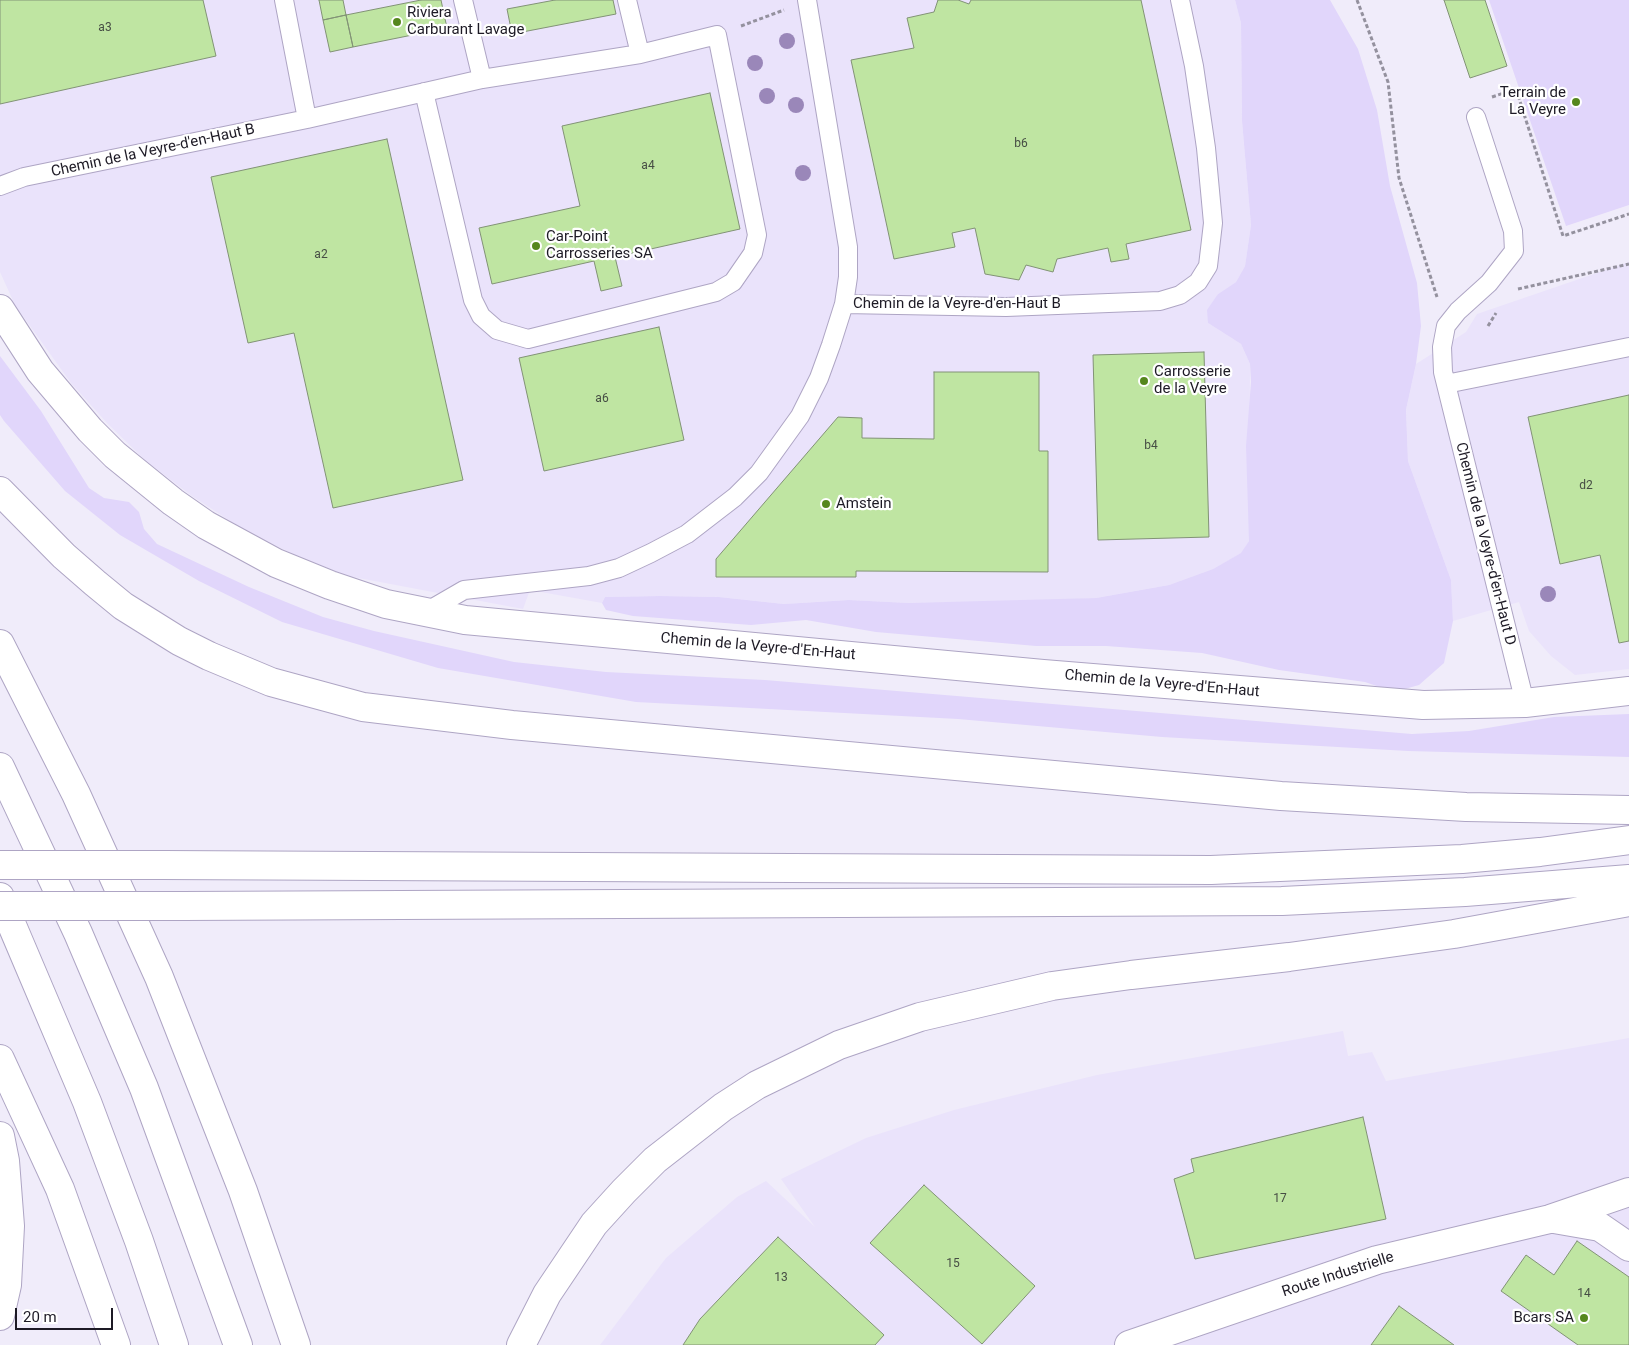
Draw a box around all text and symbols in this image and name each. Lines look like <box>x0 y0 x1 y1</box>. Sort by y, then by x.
place label: Riviera Carburant Lavage <box>407 4 524 39</box>
marker: Riviera Carburant Lavage <box>391 16 403 28</box>
house number: a3 <box>98 21 112 35</box>
place label: Terrain de La Veyre <box>1500 84 1566 119</box>
marker: Terrain de La Veyre <box>1570 96 1582 108</box>
street label: Chemin de la Veyre-d'en-Haut B <box>49 121 257 181</box>
house number: b6 <box>1014 137 1028 151</box>
house number: a4 <box>641 159 655 173</box>
place label: Car-Point Carrosseries SA <box>546 228 653 263</box>
marker: Car-Point Carrosseries SA <box>530 240 542 252</box>
house number: a2 <box>314 248 328 262</box>
street label: Chemin de la Veyre-d'en-Haut B <box>853 295 1061 313</box>
place label: Carrosserie de la Veyre <box>1154 363 1231 398</box>
marker: Carrosserie de la Veyre <box>1138 375 1150 387</box>
house number: a6 <box>595 392 609 406</box>
house number: b4 <box>1144 439 1158 453</box>
street label: Chemin de la Veyre-d'en-Haut D <box>1451 441 1519 647</box>
house number: d2 <box>1579 479 1593 493</box>
place label: Amstein <box>836 495 891 513</box>
marker: Amstein <box>820 498 832 510</box>
street label: Chemin de la Veyre-d'En-Haut <box>660 630 856 664</box>
street label: Chemin de la Veyre-d'En-Haut <box>1064 667 1260 701</box>
house number: 17 <box>1273 1192 1287 1206</box>
street label: Route Industrielle <box>1280 1248 1396 1302</box>
house number: 15 <box>946 1257 960 1271</box>
house number: 13 <box>774 1271 788 1285</box>
house number: 14 <box>1577 1287 1591 1301</box>
scale bar <box>18 1298 115 1330</box>
text: 20 m <box>23 1308 57 1326</box>
place label: Bcars SA <box>1513 1309 1574 1327</box>
marker: Bcars SA <box>1578 1312 1590 1324</box>

